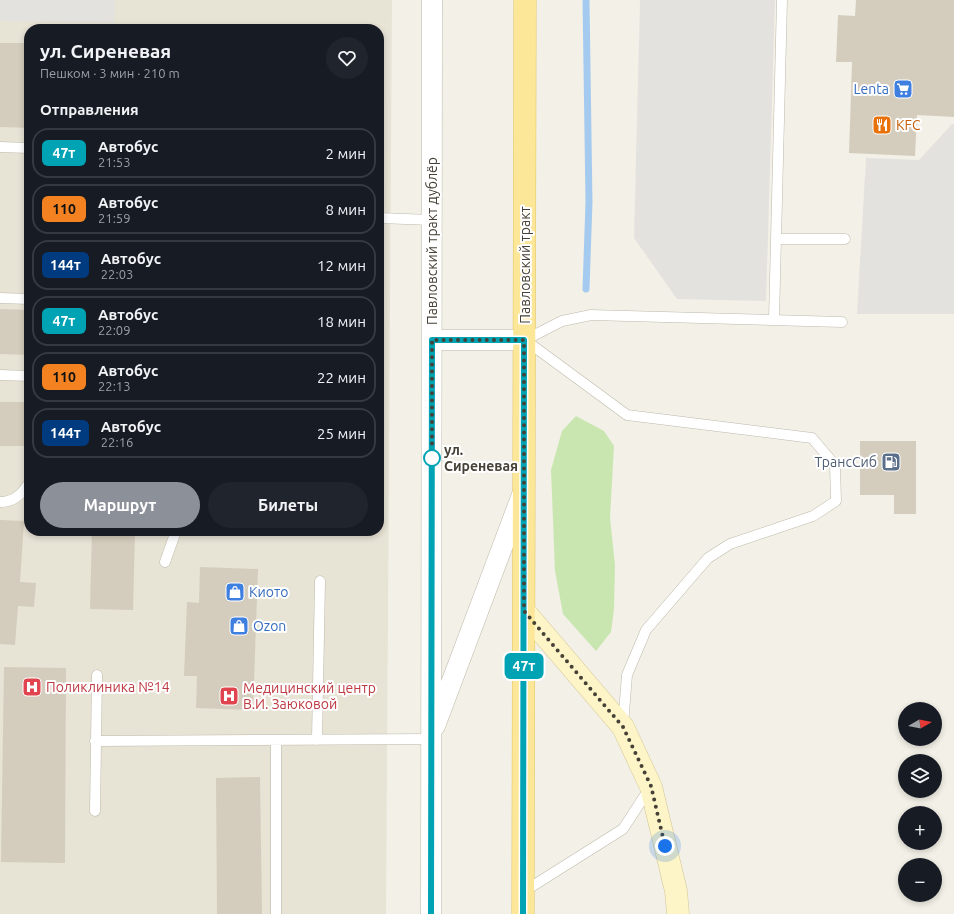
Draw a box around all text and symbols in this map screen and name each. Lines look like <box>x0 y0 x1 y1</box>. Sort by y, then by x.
button: heart <box>326 37 368 79</box>
text: ул. Сиреневая <box>40 40 171 62</box>
text: Пешком · 3 мин · 210 m <box>40 66 180 80</box>
supermarket icon: Lenta <box>892 78 914 100</box>
place label: Lenta <box>853 81 889 97</box>
text: Отправления <box>40 101 139 118</box>
restaurant icon: KFC <box>871 114 893 136</box>
place label: KFC <box>896 117 921 133</box>
text: Автобус <box>98 138 158 155</box>
text: 47т <box>53 145 75 161</box>
text: 2 мин <box>326 145 366 162</box>
text: 21:53 <box>98 155 131 169</box>
street label: Павловский тракт дублёр <box>424 157 440 325</box>
text: Автобус <box>98 194 158 211</box>
text: 110 <box>52 201 76 217</box>
text: 8 мин <box>326 201 366 218</box>
street label: Павловский тракт <box>517 206 533 324</box>
text: 21:59 <box>98 211 131 225</box>
text: Автобус <box>101 250 161 267</box>
text: 144т <box>50 257 81 273</box>
text: 12 мин <box>317 257 366 274</box>
text: 22:03 <box>101 267 133 281</box>
text: Автобус <box>98 306 158 323</box>
text: 47т <box>53 313 75 329</box>
text: 18 мин <box>317 313 366 330</box>
text: 22:09 <box>98 323 131 337</box>
text: Автобус <box>98 362 158 379</box>
text: 110 <box>52 369 76 385</box>
text: 22 мин <box>317 369 366 386</box>
text: 22:13 <box>98 379 131 393</box>
text: Автобус <box>101 418 161 435</box>
text: 144т <box>50 425 81 441</box>
text: 25 мин <box>317 425 366 442</box>
text: 22:16 <box>101 435 133 449</box>
place label: ул. Сиреневая <box>444 442 518 474</box>
marker: ул. Сиреневая <box>423 449 441 467</box>
fuel station icon: ТрансСиб <box>880 451 902 473</box>
place label: ТрансСиб <box>814 454 877 470</box>
button: Маршрут <box>40 482 200 528</box>
button: Билеты <box>208 482 368 528</box>
shop icon: Киото <box>224 581 246 603</box>
place label: Киото <box>249 584 288 600</box>
shop icon: Ozon <box>228 615 250 637</box>
place label: Ozon <box>253 618 286 634</box>
line badge: 47т <box>501 653 547 679</box>
text: 47т <box>513 658 535 674</box>
hospital icon: Поликлиника №14 <box>21 676 43 698</box>
place label: Поликлиника №14 <box>46 679 170 695</box>
place label: Медицинский центр В.И. Заюковой <box>243 680 376 712</box>
hospital icon: Медицинский центр В.И. Заюковой <box>218 685 240 707</box>
north arrow <box>898 702 942 746</box>
map controls <box>898 702 942 902</box>
button: layers <box>898 754 942 798</box>
button: + <box>898 806 942 850</box>
your location <box>655 836 675 856</box>
button: − <box>898 858 942 902</box>

